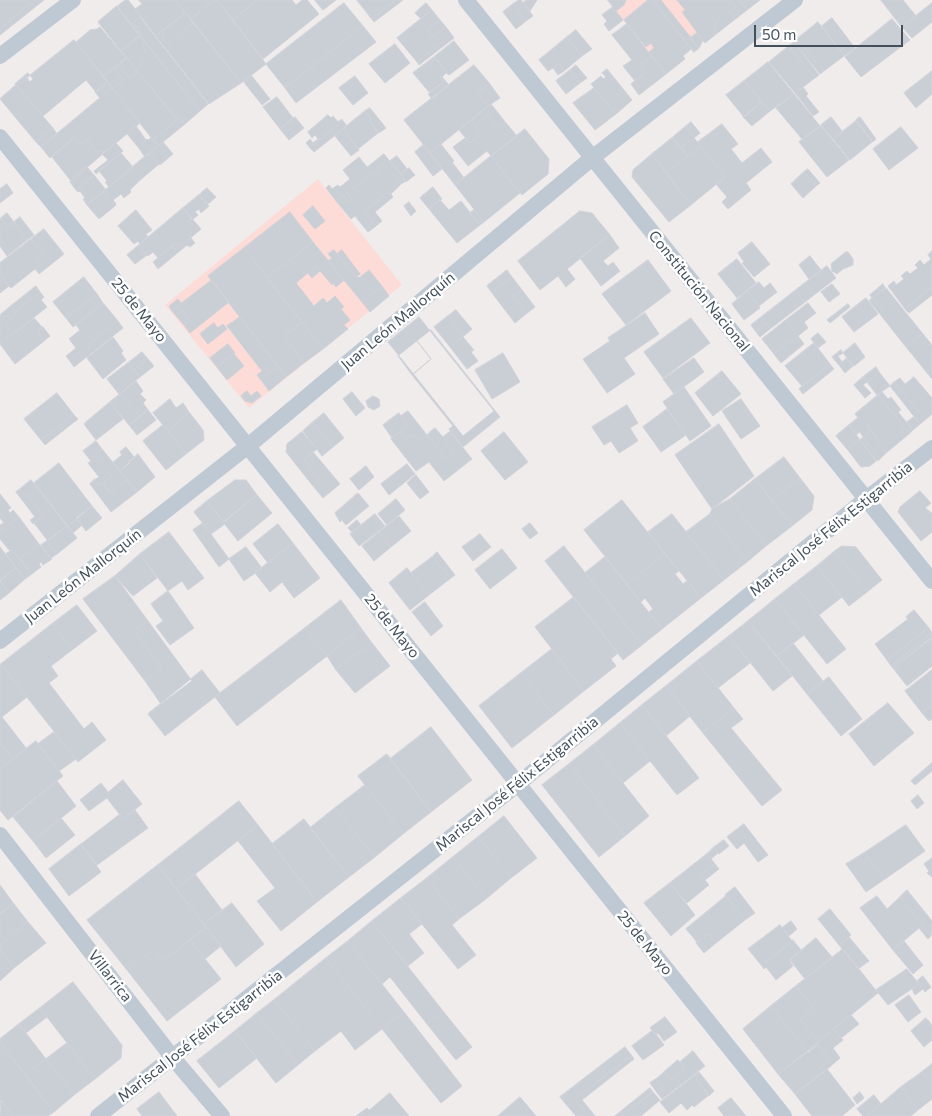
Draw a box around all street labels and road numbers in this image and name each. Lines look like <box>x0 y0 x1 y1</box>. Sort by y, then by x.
street label: Constitución Nacional <box>645 227 753 355</box>
street label: Juan León Mallorquín <box>337 268 459 374</box>
street label: 25 de Mayo <box>108 274 170 346</box>
street label: Mariscal José Félix Estigarribia <box>746 458 916 600</box>
street label: Juan León Mallorquín <box>21 525 145 627</box>
street label: 25 de Mayo <box>361 590 423 662</box>
street label: Mariscal José Félix Estigarribia <box>432 713 602 855</box>
street label: 25 de Mayo <box>614 907 676 979</box>
street label: Villarrica <box>84 947 136 1005</box>
street label: Mariscal José Félix Estigarribia <box>114 966 286 1106</box>

